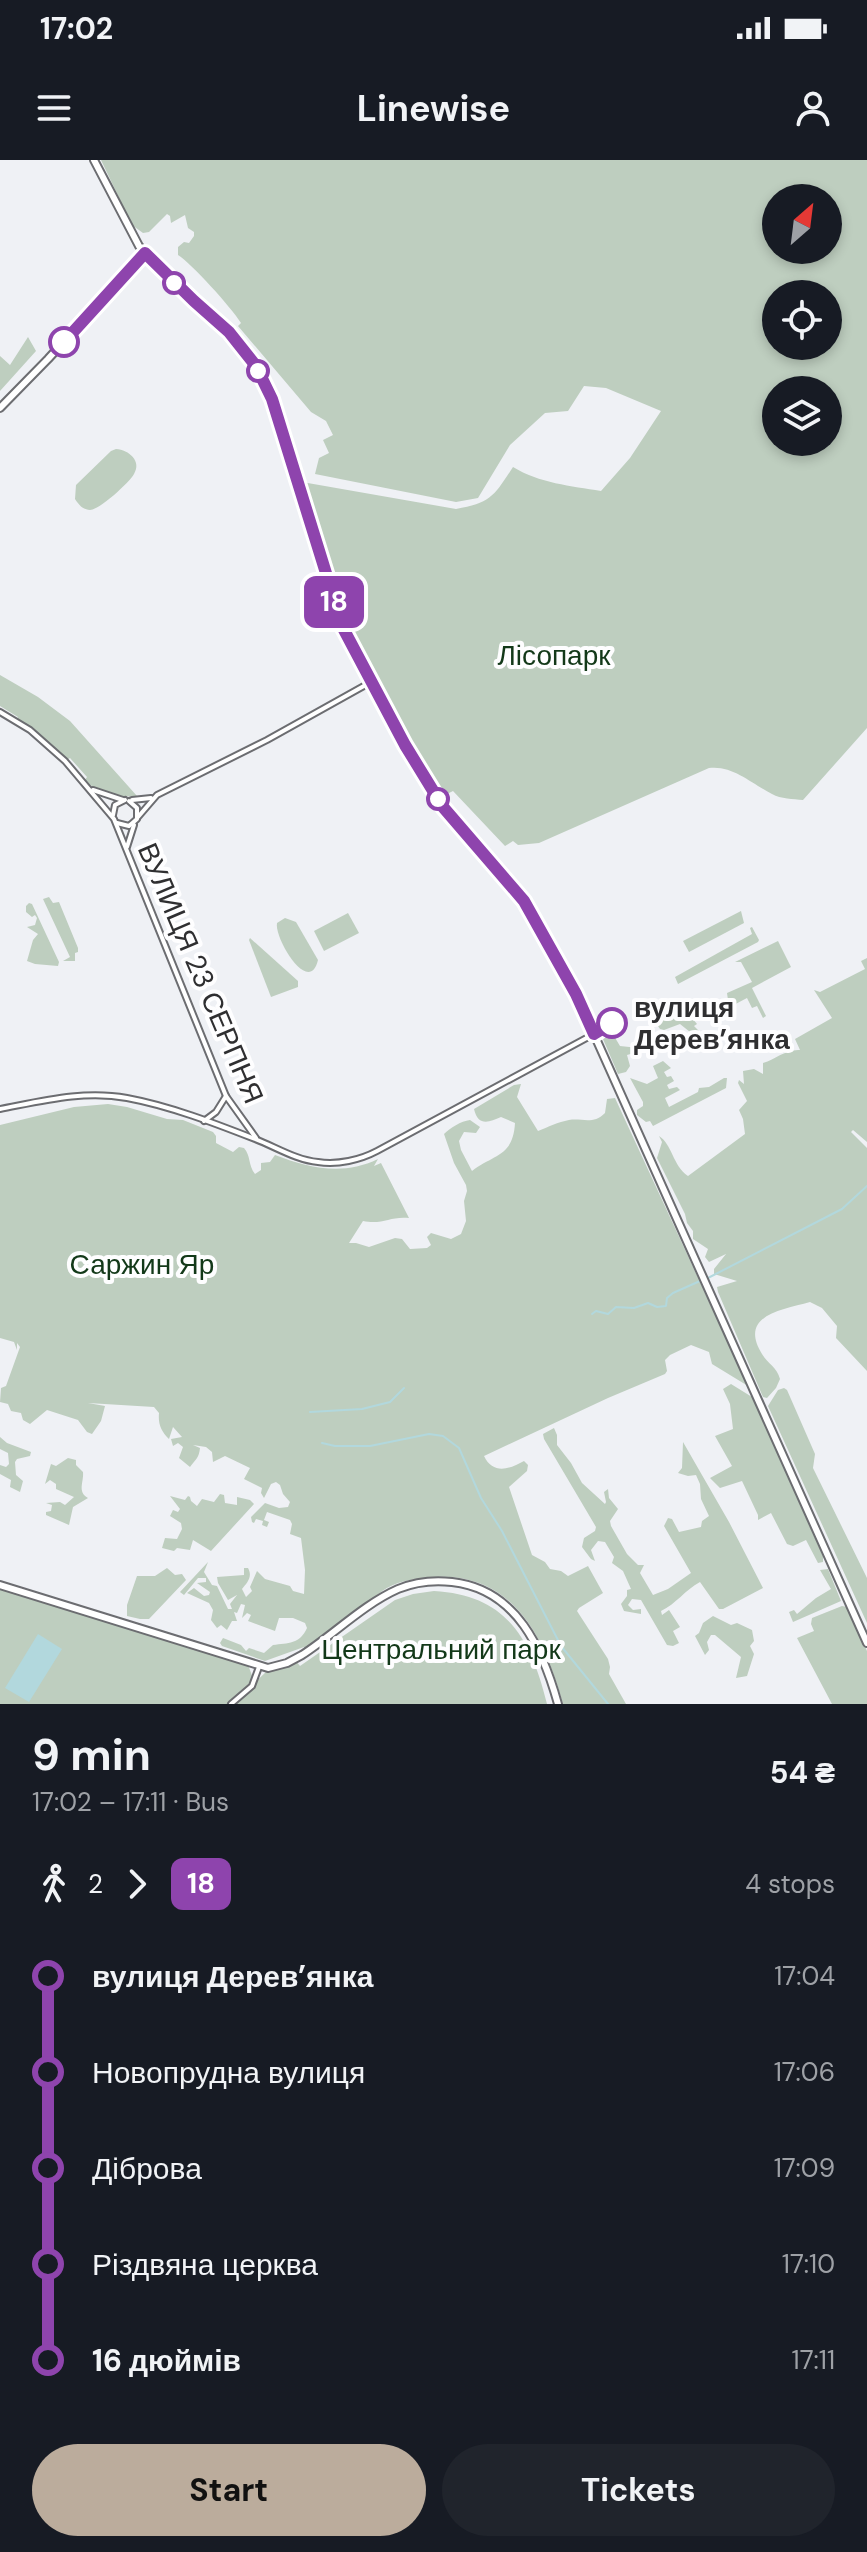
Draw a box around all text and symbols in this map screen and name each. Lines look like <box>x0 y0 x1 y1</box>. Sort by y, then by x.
text: 17:02 <box>40 9 113 48</box>
text: Linewise <box>357 85 510 132</box>
icon: menu <box>32 86 76 130</box>
icon: person <box>791 86 835 130</box>
north arrow <box>762 184 842 264</box>
map controls <box>762 184 842 456</box>
unlabelled marker <box>163 272 185 294</box>
button: locate <box>762 280 842 360</box>
unlabelled marker <box>49 327 79 357</box>
unlabelled marker <box>247 360 269 382</box>
button: layers <box>762 376 842 456</box>
line badge: 18 <box>298 576 370 628</box>
text: 18 <box>320 583 348 620</box>
park label: Лісопарк <box>497 637 611 674</box>
unlabelled marker <box>427 788 449 810</box>
street label: ВУЛИЦЯ 23 СЕРПНЯ <box>129 837 272 1109</box>
place label: вулиця Дерев’янка <box>634 989 790 1058</box>
marker: вулиця Дерев’янка <box>597 1008 627 1038</box>
park label: Саржин Яр <box>70 1246 214 1283</box>
park label: Центральний парк <box>321 1631 561 1668</box>
text: 9 min <box>32 1726 151 1784</box>
text: 54 ₴ <box>770 1753 835 1792</box>
text: 17:02 – 17:11 · Bus <box>32 1785 229 1819</box>
icon: walk <box>32 1862 76 1906</box>
icon: forward <box>115 1862 159 1906</box>
text: 18 <box>187 1865 215 1902</box>
text: 2 <box>88 1867 103 1901</box>
text: 4 stops <box>745 1867 835 1901</box>
text: вулиця Дерев’янка <box>92 1957 373 1996</box>
text: 17:04 <box>774 1959 835 1993</box>
text: Новопрудна вулиця <box>92 2053 365 2092</box>
text: 17:06 <box>774 2055 835 2089</box>
text: Діброва <box>92 2149 202 2188</box>
text: 17:09 <box>774 2151 835 2185</box>
text: Різдвяна церква <box>92 2245 318 2284</box>
text: 17:10 <box>782 2247 835 2281</box>
text: 16 дюймів <box>92 2341 241 2380</box>
text: 17:11 <box>792 2343 835 2377</box>
button: Start <box>32 2444 426 2536</box>
button: Tickets <box>442 2444 835 2536</box>

